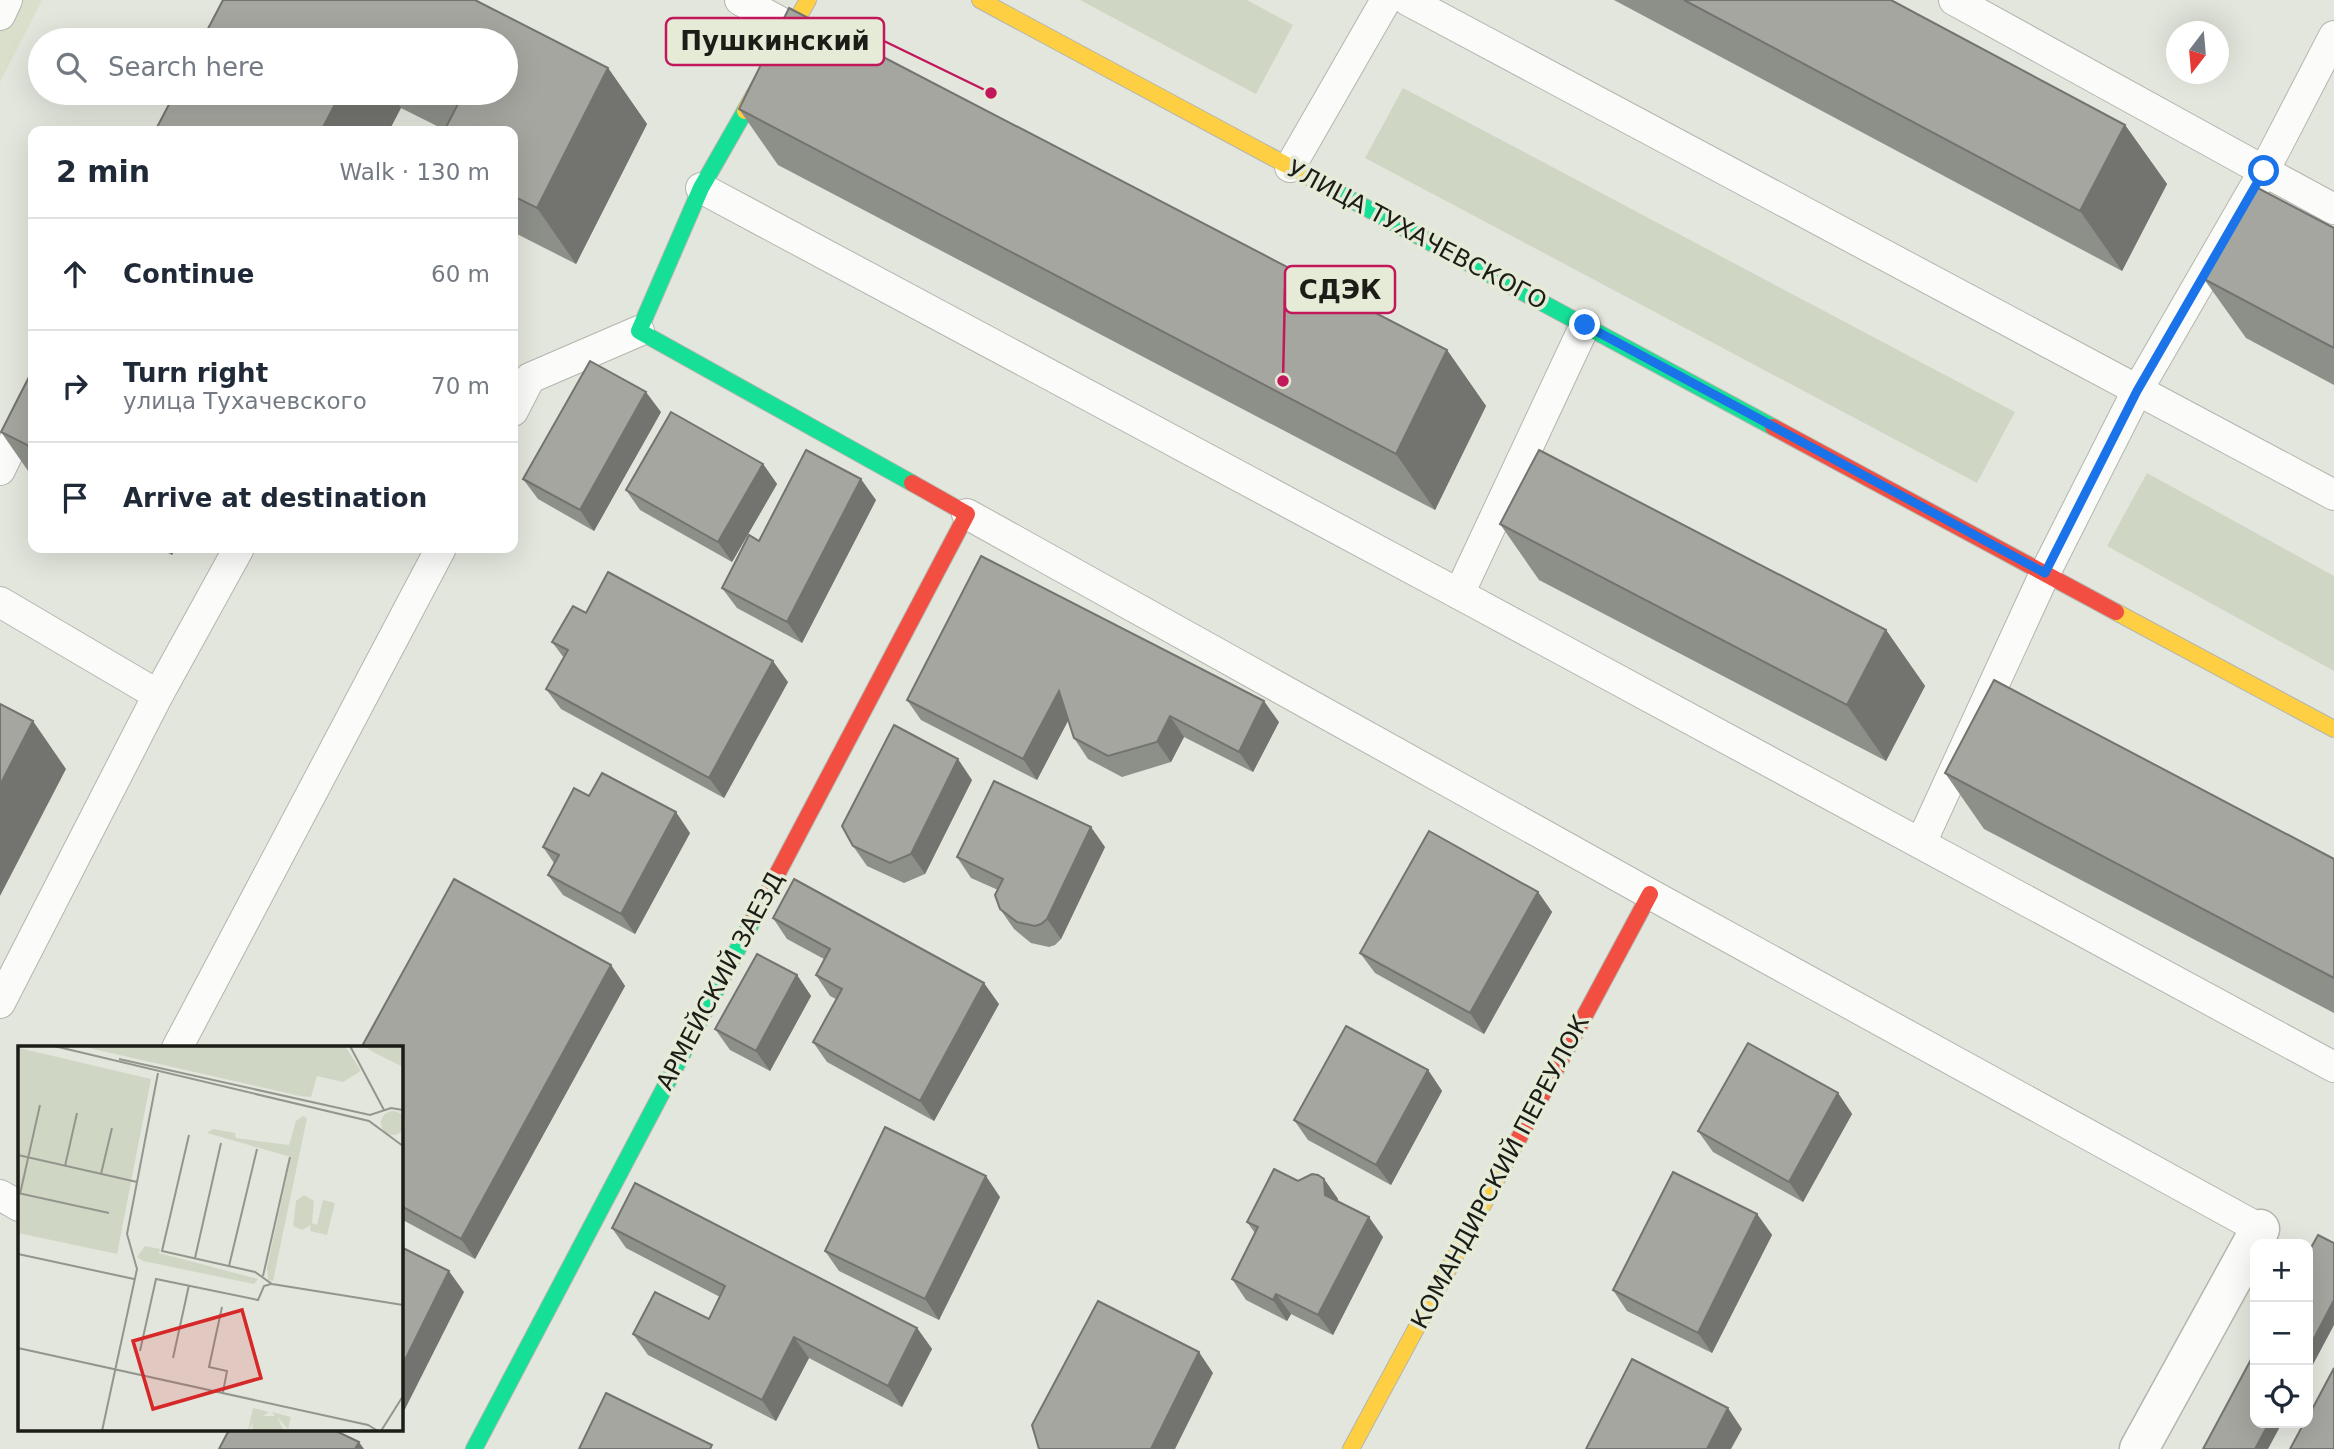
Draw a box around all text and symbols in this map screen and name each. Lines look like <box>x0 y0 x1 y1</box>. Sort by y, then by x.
callout: Пушкинский <box>666 18 884 65</box>
north arrow <box>2166 21 2229 84</box>
text: Пушкинский <box>680 26 870 56</box>
search box <box>28 28 518 105</box>
icon: search <box>52 48 90 86</box>
text: Search here <box>108 52 264 82</box>
text: 2 min <box>56 154 150 189</box>
street label: УЛИЦА ТУХАЧЕВСКОГО <box>1283 155 1551 315</box>
route start <box>2248 155 2279 186</box>
text: Walk · 130 m <box>339 159 490 185</box>
icon: ahead <box>56 255 94 293</box>
text: Continue <box>123 259 254 289</box>
text: 60 m <box>431 261 490 287</box>
callout: СДЭК <box>1285 266 1395 313</box>
text: СДЭК <box>1299 275 1381 305</box>
route end <box>1569 309 1600 340</box>
text: Turn right <box>123 358 268 388</box>
icon: right <box>56 367 94 405</box>
text: 70 m <box>431 373 490 399</box>
text: улица Тухачевского <box>123 388 367 414</box>
icon: arrive <box>56 479 94 517</box>
text: Arrive at destination <box>123 483 427 513</box>
street label: АРМЕЙСКИЙ ЗАЕЗД <box>650 867 789 1095</box>
street label: КОМАНДИРСКИЙ ПЕРЕУЛОК <box>1404 1010 1595 1334</box>
inset map <box>18 1046 402 1432</box>
map controls <box>2250 1239 2313 1428</box>
button: + <box>2250 1239 2313 1302</box>
button: − <box>2250 1302 2313 1365</box>
button: locate <box>2250 1365 2313 1428</box>

